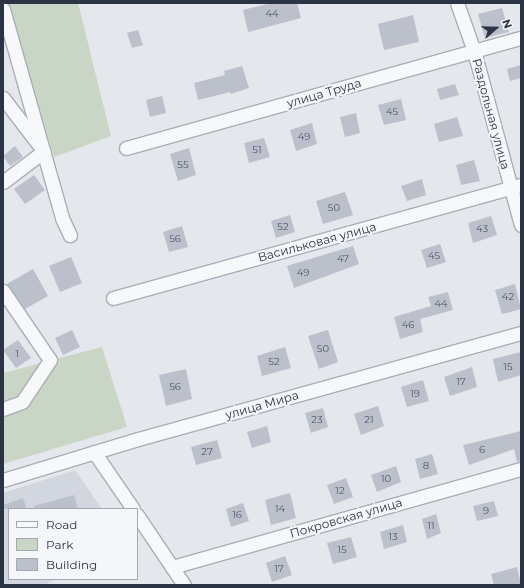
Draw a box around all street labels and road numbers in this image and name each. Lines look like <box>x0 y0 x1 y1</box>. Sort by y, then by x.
street label: Раздольная улица <box>469 57 513 171</box>
street label: улица Труда <box>285 75 363 111</box>
street label: Васильковая улица <box>256 219 378 265</box>
street label: улица Мира <box>224 388 300 422</box>
street label: Покровская улица <box>288 495 404 541</box>

